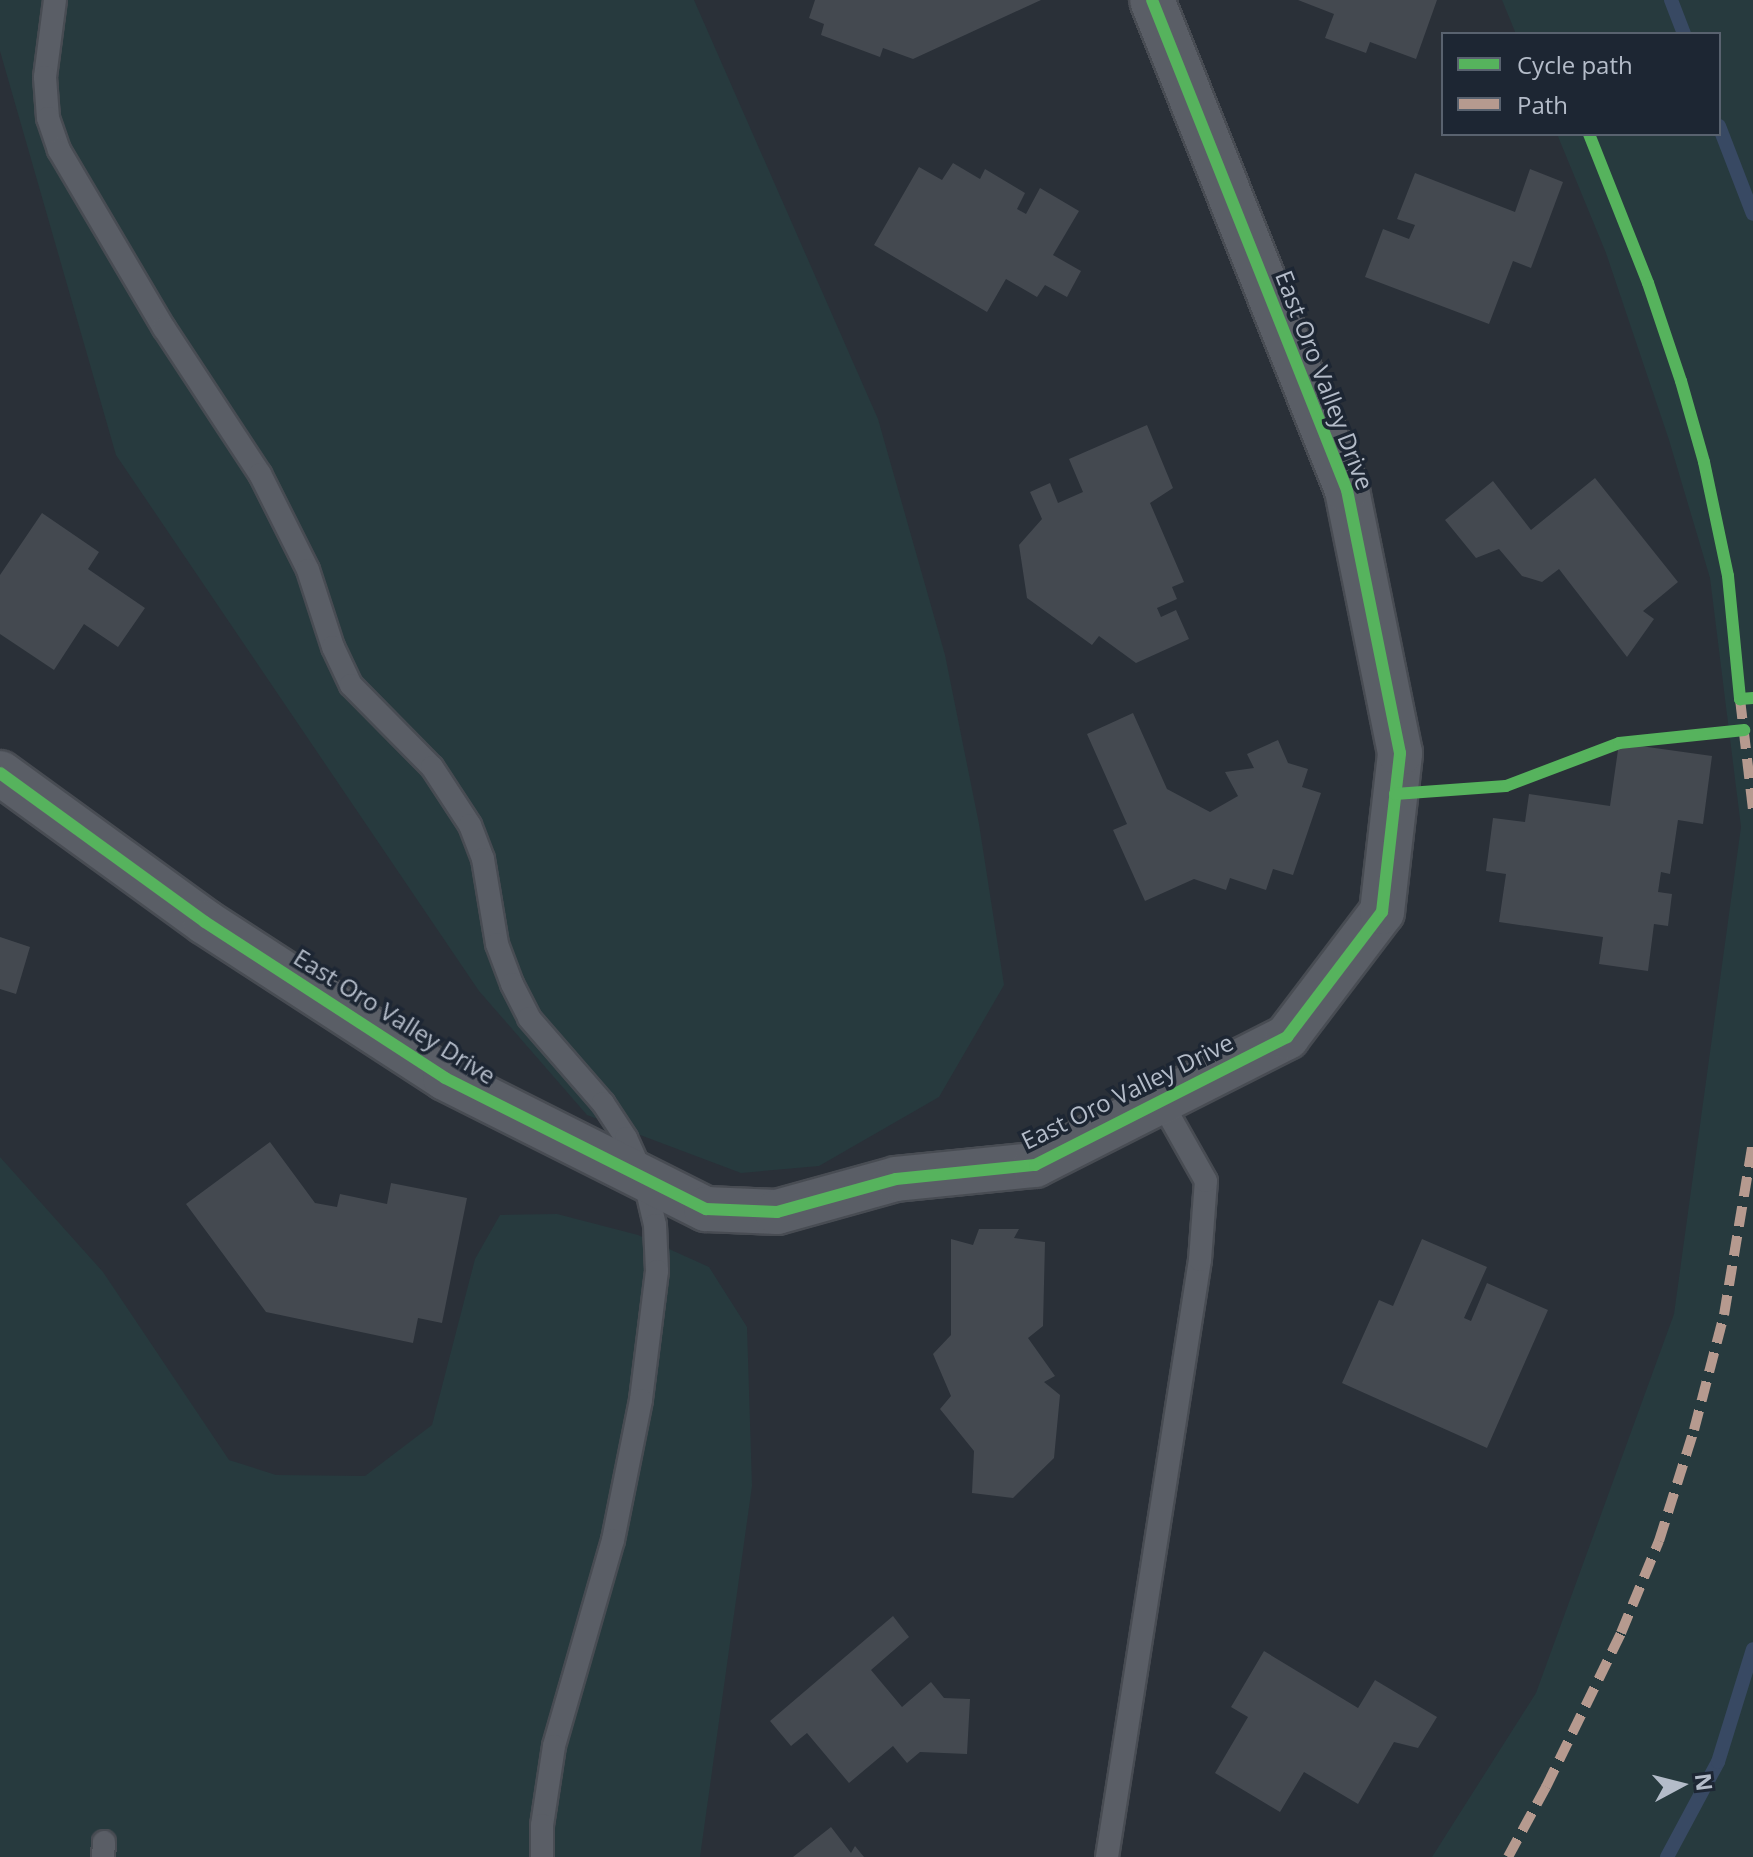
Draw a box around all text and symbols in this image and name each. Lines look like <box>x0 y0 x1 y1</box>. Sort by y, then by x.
legend <box>1441 32 1721 136</box>
text: Cycle path <box>1517 48 1633 81</box>
text: Path <box>1517 88 1568 121</box>
street label: East Oro Valley Drive <box>1270 266 1380 494</box>
street label: East Oro Valley Drive <box>289 942 501 1090</box>
street label: East Oro Valley Drive <box>1016 1027 1238 1155</box>
north arrow <box>1641 1745 1721 1825</box>
text: N <box>1689 1771 1721 1793</box>

